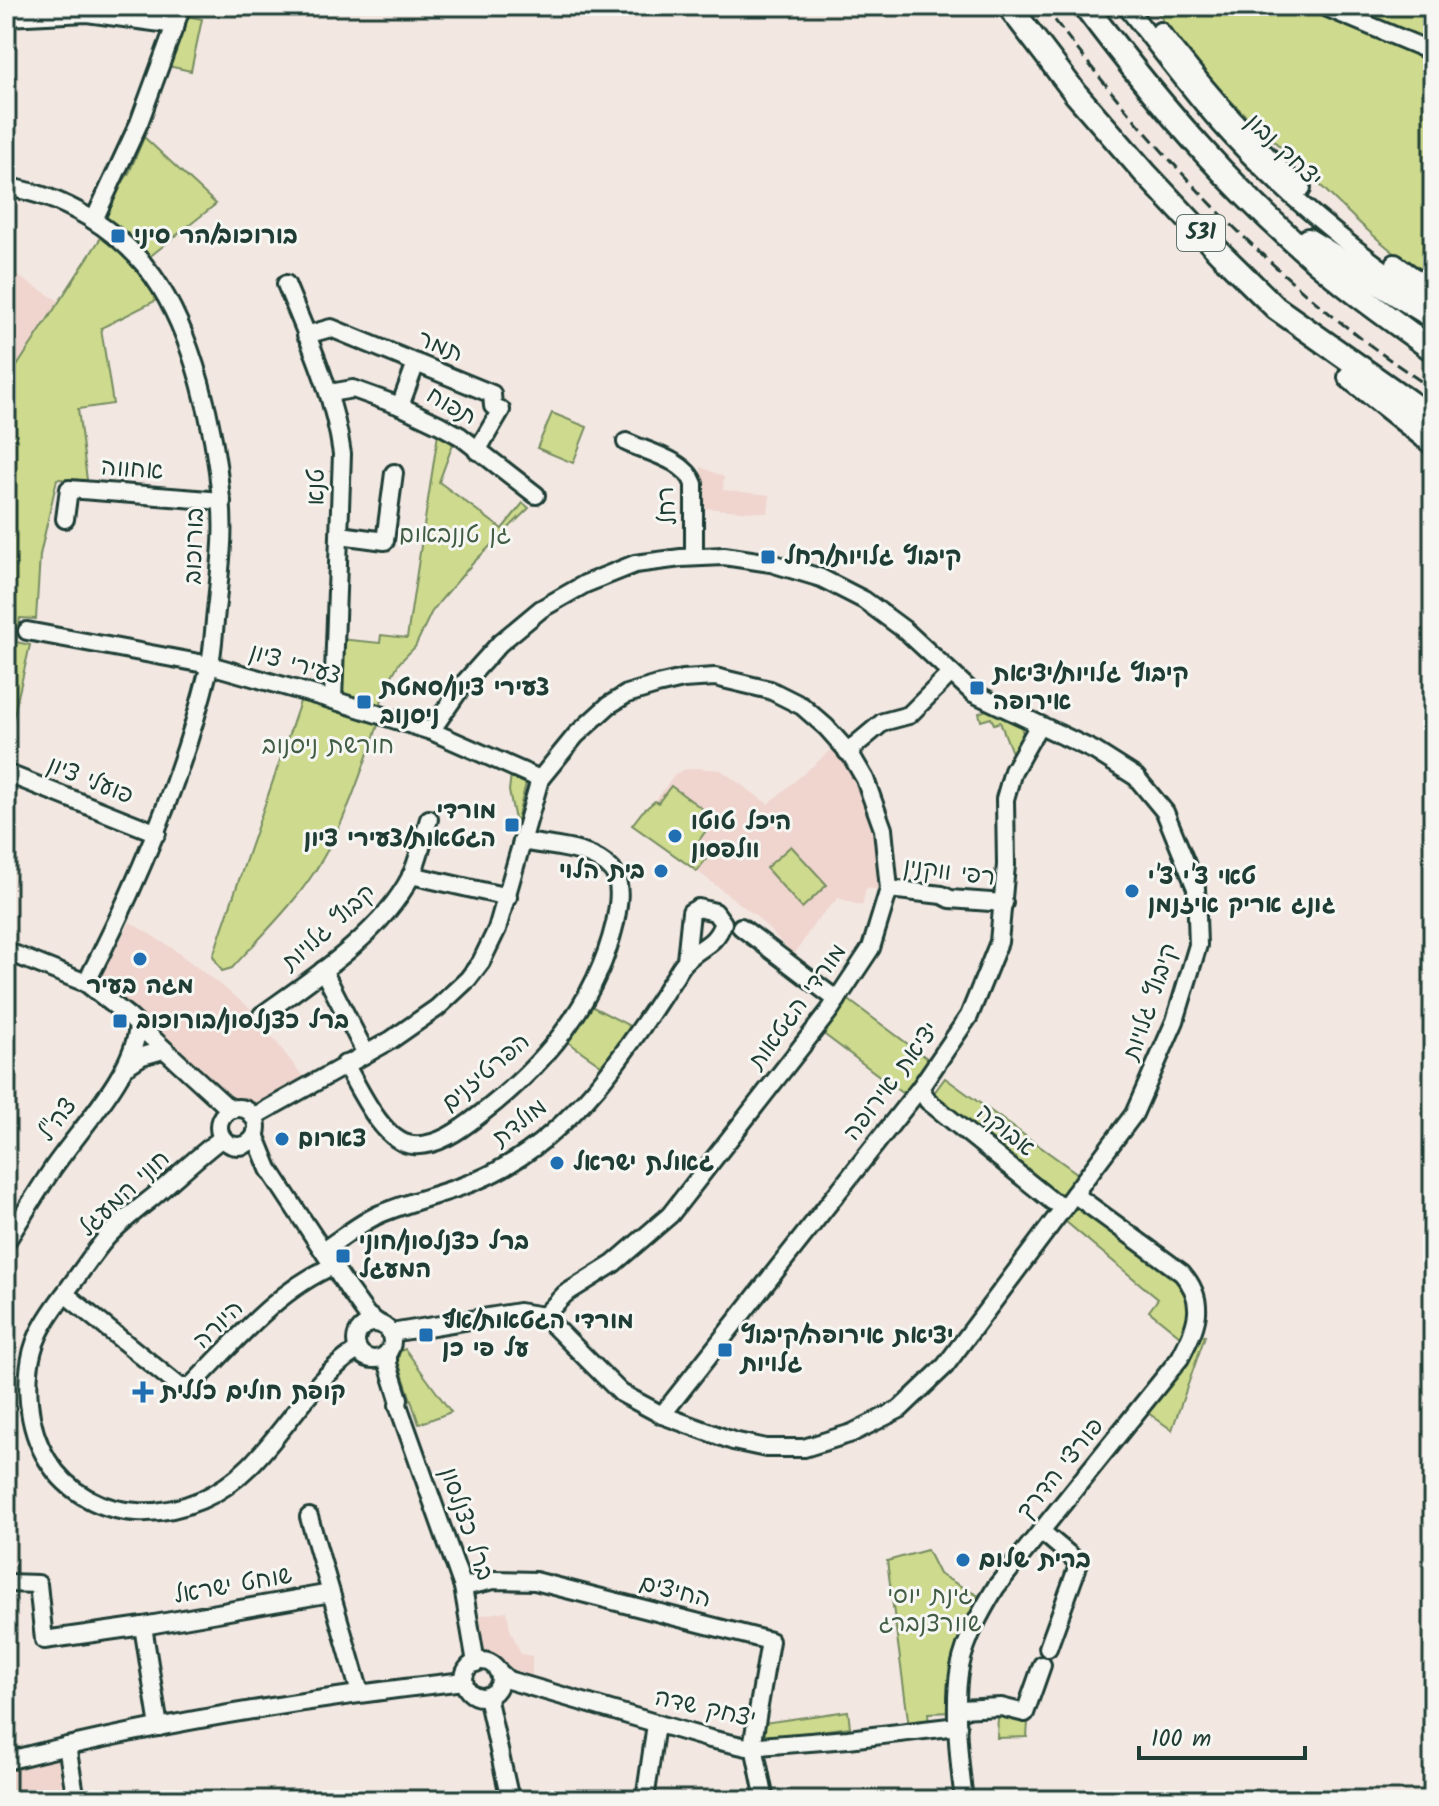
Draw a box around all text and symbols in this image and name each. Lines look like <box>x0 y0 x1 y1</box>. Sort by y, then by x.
street label: יצחק נבון <box>1236 104 1330 198</box>
road number: 531 <box>1177 215 1225 251</box>
place label: בורוכוב/הר סיני <box>134 217 298 256</box>
marker: בורוכוב/הר סיני <box>109 227 127 245</box>
street label: תמר <box>411 320 469 374</box>
street label: תפוח <box>418 377 484 437</box>
street label: אחווה <box>99 448 165 492</box>
street label: טנא <box>297 468 337 506</box>
street label: רחל <box>647 485 689 527</box>
street label: בורוכוב <box>174 507 216 585</box>
park label: גן טננבאום <box>399 516 511 555</box>
place label: קיבוץ גלויות/רחל <box>784 538 962 577</box>
marker: קיבוץ גלויות/רחל <box>759 548 777 566</box>
street label: צעירי ציון <box>244 633 346 697</box>
place label: קיבוץ גלויות/יציאת אירופה <box>991 655 1189 722</box>
place label: צעירי ציון/סמטת ניסנוב <box>378 669 550 736</box>
marker: קיבוץ גלויות/יציאת אירופה <box>968 679 986 697</box>
marker: צעירי ציון/סמטת ניסנוב <box>355 693 373 711</box>
park label: חורשת ניסנוב <box>262 727 394 766</box>
street label: פועלי ציון <box>41 746 139 816</box>
place label: מורדי הגטאות/צעירי ציון <box>304 792 496 859</box>
place label: היכל טוטו וולפסון <box>691 803 791 870</box>
marker: מורדי הגטאות/צעירי ציון <box>503 816 521 834</box>
marker: היכל טוטו וולפסון <box>666 827 684 845</box>
street label: רפי ווקנין <box>901 848 997 898</box>
place label: בית הלוי <box>559 852 645 891</box>
place label: טאי צ'י צ'י גונג אריק איזנמן <box>1148 858 1335 925</box>
marker: בית הלוי <box>652 862 670 880</box>
street label: קבוץ גלויות <box>271 875 385 983</box>
marker: טאי צ'י צ'י גונג אריק איזנמן <box>1123 882 1141 900</box>
street label: מורדי הגטאות <box>737 936 857 1080</box>
street label: קיבוץ גלויות <box>1112 938 1189 1068</box>
marker: מגה בעיר <box>131 950 149 968</box>
place label: מגה בעיר <box>86 967 194 1006</box>
place label: ברל כצנלסון/בורוכוב <box>136 1002 349 1041</box>
marker: ברל כצנלסון/בורוכוב <box>111 1012 129 1030</box>
street label: יציאת אירופה <box>834 1014 950 1150</box>
street label: הפרטיזנים <box>433 1024 539 1122</box>
street label: מולדת <box>482 1089 556 1158</box>
street label: צה"ל <box>29 1090 87 1150</box>
street label: אבוקה <box>966 1095 1044 1167</box>
place label: צארום <box>298 1120 366 1159</box>
marker: צארום <box>273 1130 291 1148</box>
street label: חוני המעגל <box>70 1141 180 1247</box>
place label: גאולת ישראל <box>573 1144 714 1183</box>
marker: גאולת ישראל <box>548 1154 566 1172</box>
place label: ברל כצנלסון/חוני המעגל <box>359 1223 529 1290</box>
marker: ברל כצנלסון/חוני המעגל <box>334 1247 352 1265</box>
street label: היורה <box>184 1291 254 1359</box>
place label: מורדי הגטאות/אף על פי כן <box>442 1302 634 1369</box>
place label: יציאת אירופה/קיבוץ גלויות <box>739 1317 953 1384</box>
marker: מורדי הגטאות/אף על פי כן <box>417 1326 435 1344</box>
marker: יציאת אירופה/קיבוץ גלויות <box>716 1341 734 1359</box>
place label: קופת חולים כללית <box>159 1373 346 1412</box>
marker: קופת חולים כללית <box>132 1381 154 1403</box>
street label: פורצי הדרך <box>1007 1409 1115 1529</box>
street label: ברל כצנלסון <box>428 1462 504 1586</box>
place label: ברית שלום <box>979 1541 1091 1580</box>
marker: ברית שלום <box>954 1551 972 1569</box>
street label: שוחט ישראל <box>171 1556 295 1616</box>
street label: החיצים <box>635 1564 715 1620</box>
park label: גינת יוסי שוורצנברג <box>878 1577 982 1644</box>
street label: יצחק שדה <box>650 1678 760 1740</box>
scale bar <box>1139 1710 1305 1760</box>
text: 100 m <box>1151 1720 1211 1759</box>

